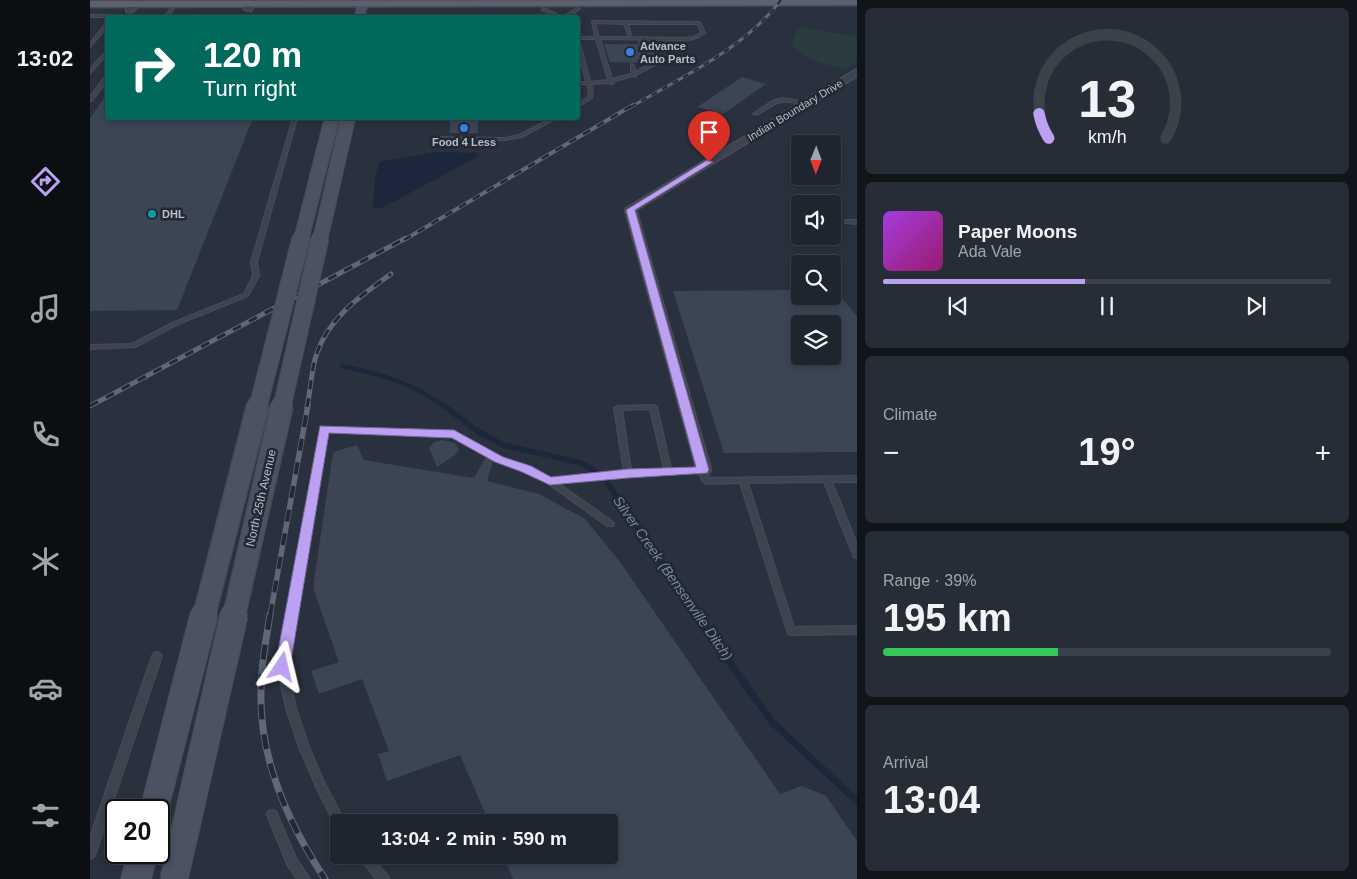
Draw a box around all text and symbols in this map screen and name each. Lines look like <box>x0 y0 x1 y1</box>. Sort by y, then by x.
icon: right <box>120 35 185 100</box>
text: 120 m <box>203 35 302 74</box>
place label: Advance Auto Parts <box>640 40 696 65</box>
text: 13:02 <box>17 46 73 71</box>
marker: Advance Auto Parts <box>624 46 636 58</box>
text: 13 <box>1078 70 1136 128</box>
text: Turn right <box>203 76 296 101</box>
street label: Indian Boundary Drive <box>745 77 845 143</box>
pin <box>688 111 730 162</box>
icon: arrive <box>695 118 723 146</box>
marker: Food 4 Less <box>458 122 470 134</box>
text: km/h <box>1088 127 1126 147</box>
north arrow <box>791 135 841 185</box>
map controls <box>791 135 841 365</box>
place label: Food 4 Less <box>432 136 496 148</box>
icon: directions <box>28 164 63 199</box>
button: sound <box>791 195 841 245</box>
marker: DHL <box>146 208 158 220</box>
place label: DHL <box>162 208 185 220</box>
text: Paper Moons <box>958 221 1077 242</box>
text: Ada Vale <box>958 243 1022 260</box>
button: search <box>791 255 841 305</box>
icon: music <box>28 291 63 326</box>
icon: previous <box>944 292 972 320</box>
icon: pause <box>1093 292 1121 320</box>
icon: next <box>1242 292 1270 320</box>
button: layers <box>791 315 841 365</box>
text: Climate <box>883 406 937 423</box>
icon: phone <box>28 417 63 452</box>
text: 19° <box>1078 431 1136 473</box>
text: − <box>883 437 899 468</box>
text: + <box>1315 437 1331 468</box>
street label: North 25th Avenue <box>243 448 279 548</box>
water label: Silver Creek (Bensenville Ditch) <box>610 493 736 663</box>
icon: climate <box>28 544 63 579</box>
text: Range · 39% <box>883 572 976 589</box>
text: 195 km <box>883 597 1012 639</box>
position arrow <box>255 640 307 692</box>
icon: car <box>28 671 63 706</box>
text: Arrival <box>883 754 928 771</box>
text: 13:04 <box>883 779 980 821</box>
icon: filters <box>28 798 63 833</box>
speed limit sign: 20 <box>105 799 170 864</box>
text: 13:04 · 2 min · 590 m <box>381 828 567 849</box>

